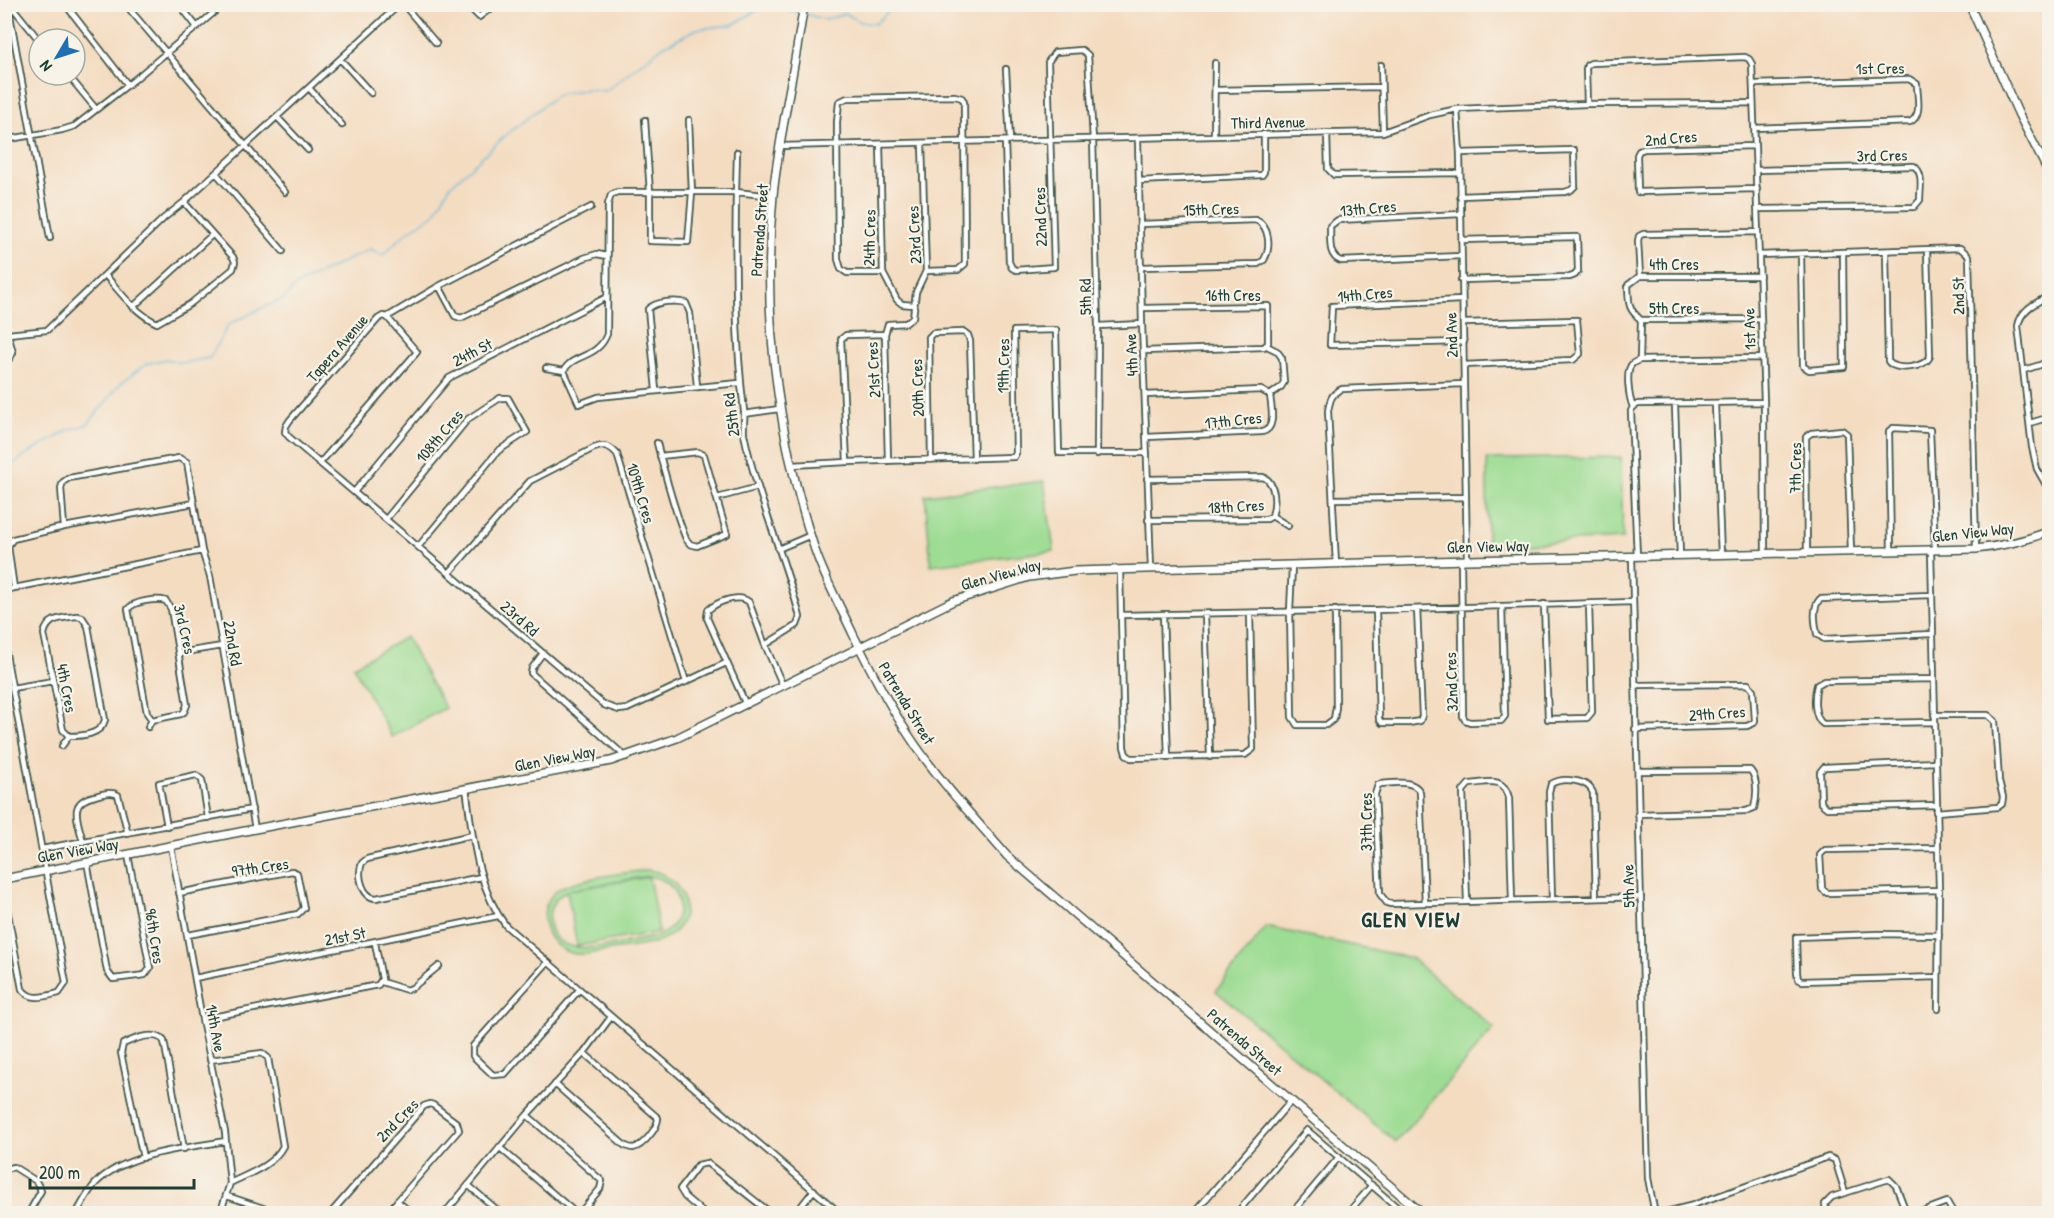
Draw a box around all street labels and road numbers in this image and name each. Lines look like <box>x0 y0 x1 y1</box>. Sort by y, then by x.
street label: 1st Cres <box>1856 57 1904 79</box>
street label: Third Avenue <box>1231 110 1306 134</box>
street label: 2nd Cres <box>1644 125 1698 151</box>
street label: 3rd Cres <box>1856 144 1908 166</box>
street label: Patrenda Street <box>745 183 773 277</box>
street label: 22nd Cres <box>1028 187 1052 247</box>
street label: 13th Cres <box>1339 195 1397 221</box>
street label: 15th Cres <box>1183 197 1239 221</box>
street label: 23rd Cres <box>901 205 927 265</box>
street label: 24th Cres <box>858 209 880 267</box>
street label: 4th Cres <box>1649 253 1699 275</box>
street label: 2nd St <box>1947 277 1969 315</box>
street label: 5th Rd <box>1074 279 1096 315</box>
street label: 14th Cres <box>1337 281 1393 307</box>
street label: 16th Cres <box>1205 284 1261 306</box>
street label: 5th Cres <box>1649 297 1699 319</box>
street label: 1st Ave <box>1737 307 1761 350</box>
street label: Tapera Avenue <box>301 309 373 387</box>
street label: 2nd Ave <box>1439 311 1463 358</box>
street label: 24th St <box>448 332 496 371</box>
street label: 4th Ave <box>1119 333 1143 377</box>
street label: 19th Cres <box>992 338 1014 394</box>
street label: 21st Cres <box>861 341 885 399</box>
street label: 20th Cres <box>905 359 929 417</box>
street label: 25th Rd <box>717 392 745 438</box>
street label: 108th Cres <box>410 405 468 467</box>
street label: 17th Cres <box>1203 406 1263 434</box>
street label: 7th Cres <box>1784 442 1806 494</box>
street label: 109th Cres <box>621 460 661 526</box>
street label: 18th Cres <box>1207 494 1265 518</box>
street label: Glen View Way <box>1931 517 2015 547</box>
street label: Glen View Way <box>1447 534 1529 558</box>
street label: Glen View Way <box>958 553 1044 595</box>
street label: 23rd Rd <box>496 595 544 641</box>
street label: 3rd Cres <box>169 602 201 656</box>
street label: 22nd Rd <box>218 619 248 667</box>
street label: 32nd Cres <box>1439 652 1463 712</box>
street label: Patrenda Street <box>874 658 941 749</box>
street label: 4th Cres <box>51 662 83 714</box>
street label: 29th Cres <box>1688 700 1746 726</box>
street label: Glen View Way <box>513 739 598 777</box>
street label: 37th Cres <box>1355 793 1377 851</box>
street label: Glen View Way <box>36 832 121 868</box>
street label: 97th Cres <box>230 852 290 882</box>
street label: 5th Ave <box>1616 863 1640 908</box>
street label: 96th Cres <box>140 907 170 965</box>
street label: 21st St <box>323 921 368 951</box>
street label: 14th Ave <box>201 1002 232 1054</box>
street label: Patrenda Street <box>1203 1003 1288 1081</box>
street label: 2nd Cres <box>371 1094 423 1146</box>

